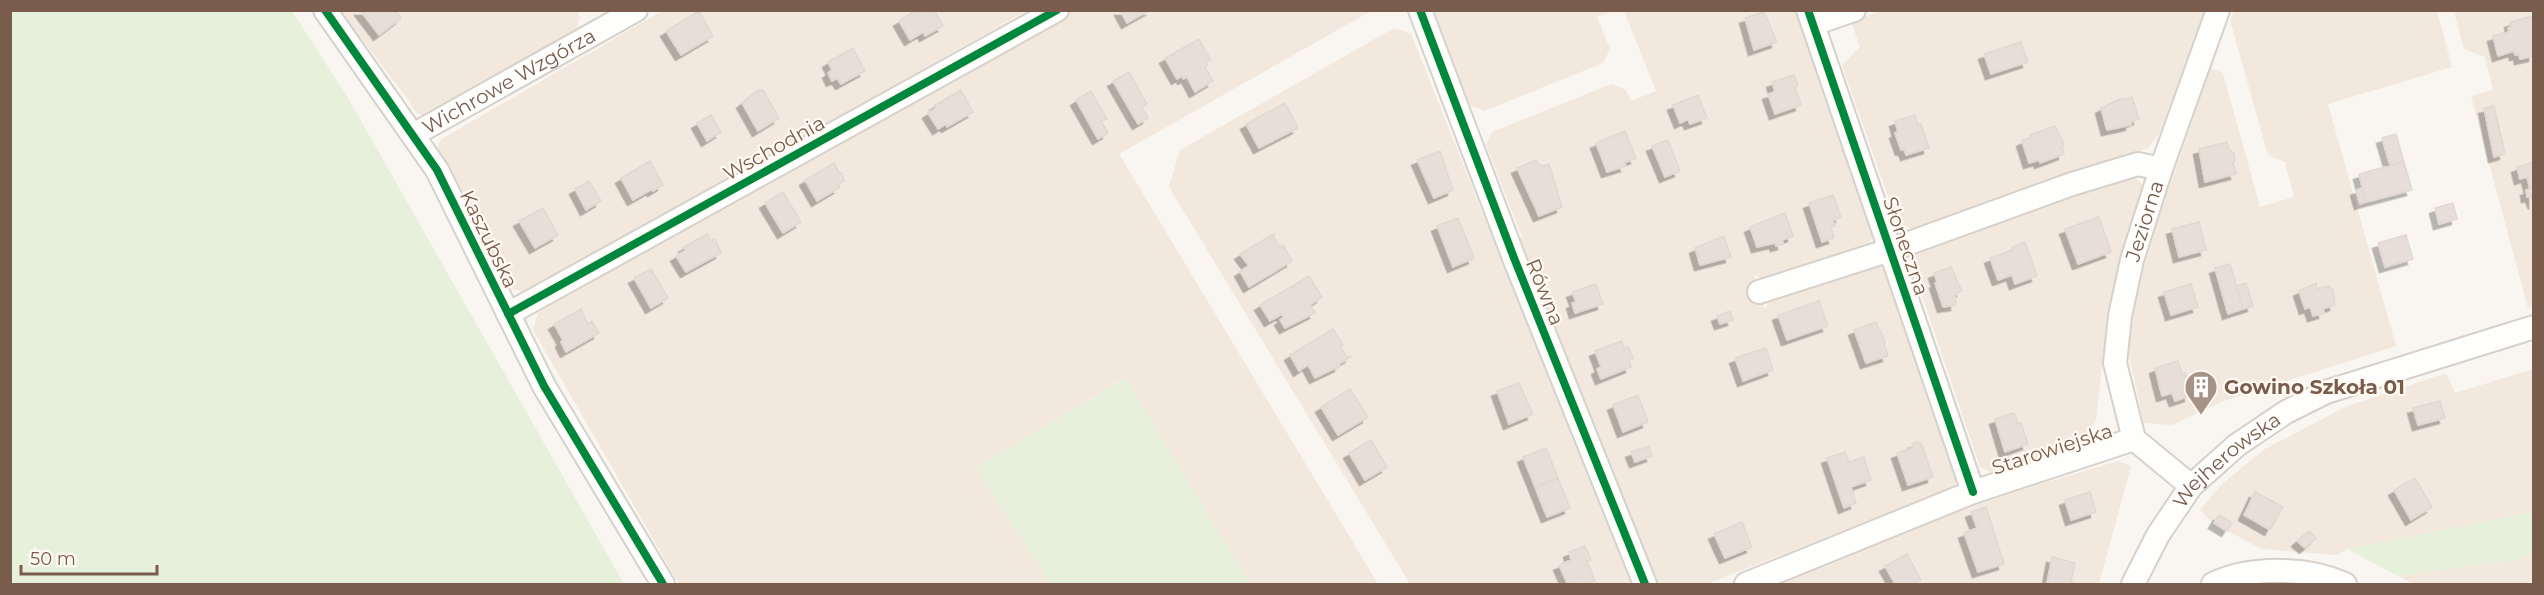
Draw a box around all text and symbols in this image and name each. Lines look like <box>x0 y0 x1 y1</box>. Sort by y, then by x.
street label: Wichrowe Wzgórza <box>418 23 600 139</box>
street label: Wschodnia <box>719 110 829 186</box>
street label: Jeziorna <box>2120 177 2169 265</box>
street label: Kaszubska <box>455 186 523 292</box>
street label: Słoneczna <box>1878 194 1934 298</box>
street label: Równa <box>1521 255 1569 329</box>
building icon: Gowino Szkoła 01 <box>2183 369 2219 416</box>
place label: Gowino Szkoła 01 <box>2224 375 2405 399</box>
street label: Wejherowska <box>2168 407 2285 512</box>
street label: Starowiejska <box>1989 418 2115 480</box>
scale bar <box>21 538 158 576</box>
text: 50 m <box>30 548 76 570</box>

